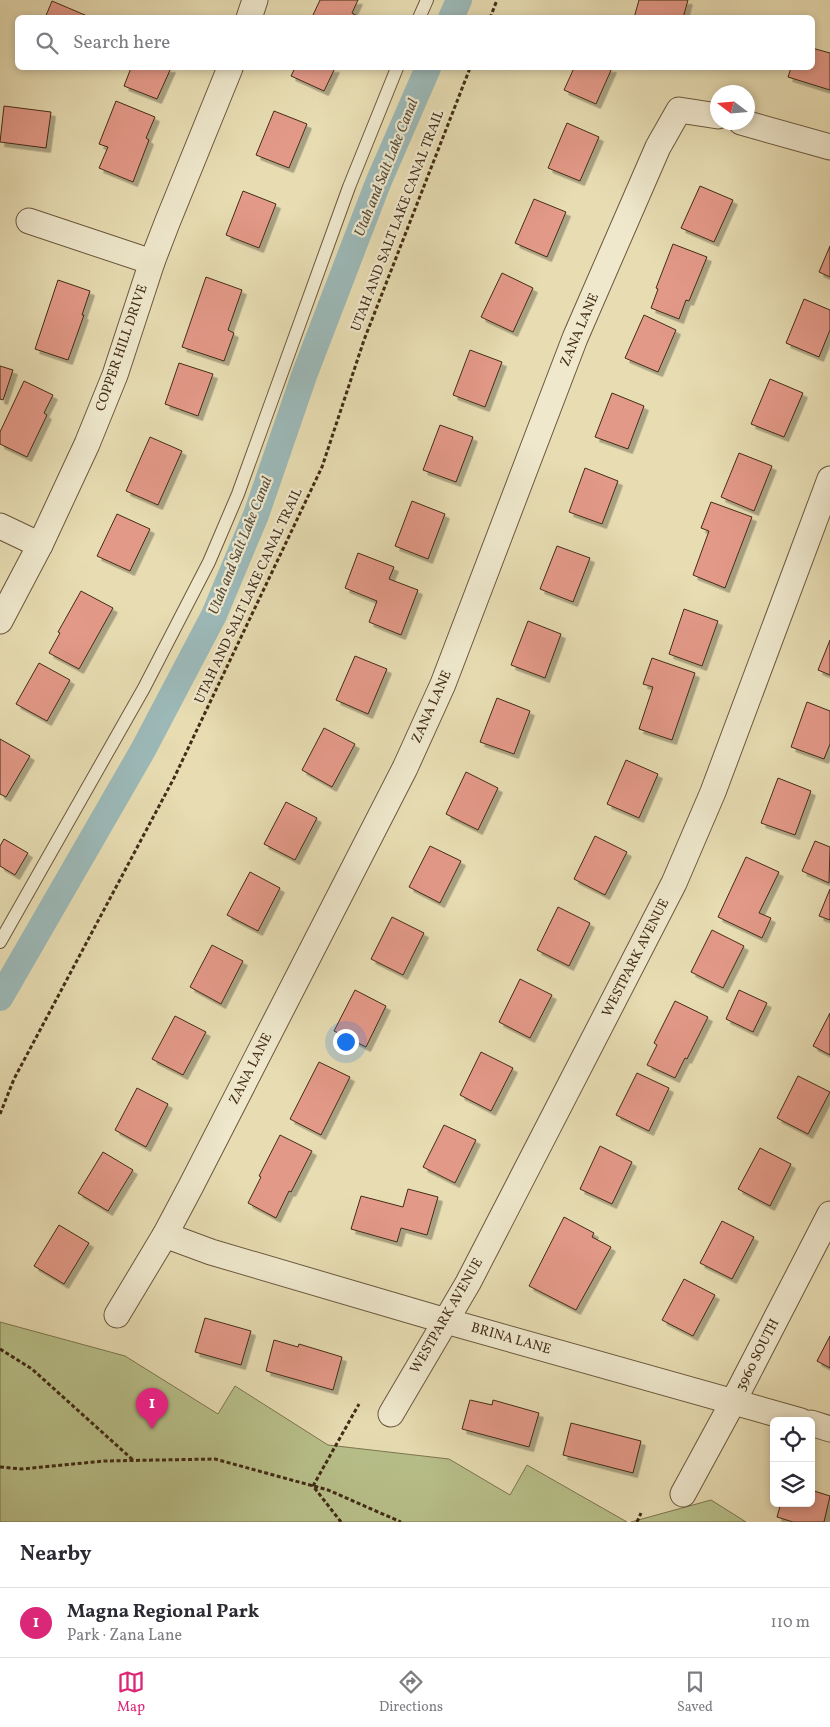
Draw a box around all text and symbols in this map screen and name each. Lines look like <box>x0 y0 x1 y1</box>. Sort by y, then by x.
search box <box>15 15 815 70</box>
icon: search <box>33 29 61 57</box>
text: Search here <box>73 30 170 56</box>
north arrow <box>710 85 755 130</box>
water label: Utah and Salt Lake Canal <box>350 96 424 240</box>
street label: UTAH AND SALT LAKE CANAL TRAIL <box>347 107 449 335</box>
street label: COPPER HILL DRIVE <box>91 282 153 414</box>
street label: ZANA LANE <box>556 290 604 370</box>
water label: Utah and Salt Lake Canal <box>204 474 278 618</box>
street label: UTAH AND SALT LAKE CANAL TRAIL <box>191 485 308 707</box>
street label: ZANA LANE <box>407 668 457 746</box>
street label: WESTPARK AVENUE <box>598 895 674 1021</box>
your location <box>333 1029 359 1055</box>
street label: ZANA LANE <box>225 1030 277 1108</box>
street label: WESTPARK AVENUE <box>406 1255 488 1377</box>
street label: 3960 SOUTH <box>732 1316 784 1394</box>
street label: BRINA LANE <box>469 1318 553 1360</box>
pin: 1 <box>136 1388 168 1429</box>
map controls <box>770 1417 815 1507</box>
button: locate <box>770 1417 815 1462</box>
button: layers <box>770 1462 815 1507</box>
text: Nearby <box>20 1540 91 1569</box>
text: Magna Regional Park <box>67 1599 259 1625</box>
text: 1 <box>33 1612 39 1634</box>
text: 110 m <box>771 1612 810 1634</box>
text: Park · Zana Lane <box>67 1625 182 1647</box>
tab: Map <box>117 1668 145 1717</box>
tab: Directions <box>379 1668 443 1717</box>
tab: Saved <box>677 1668 713 1717</box>

